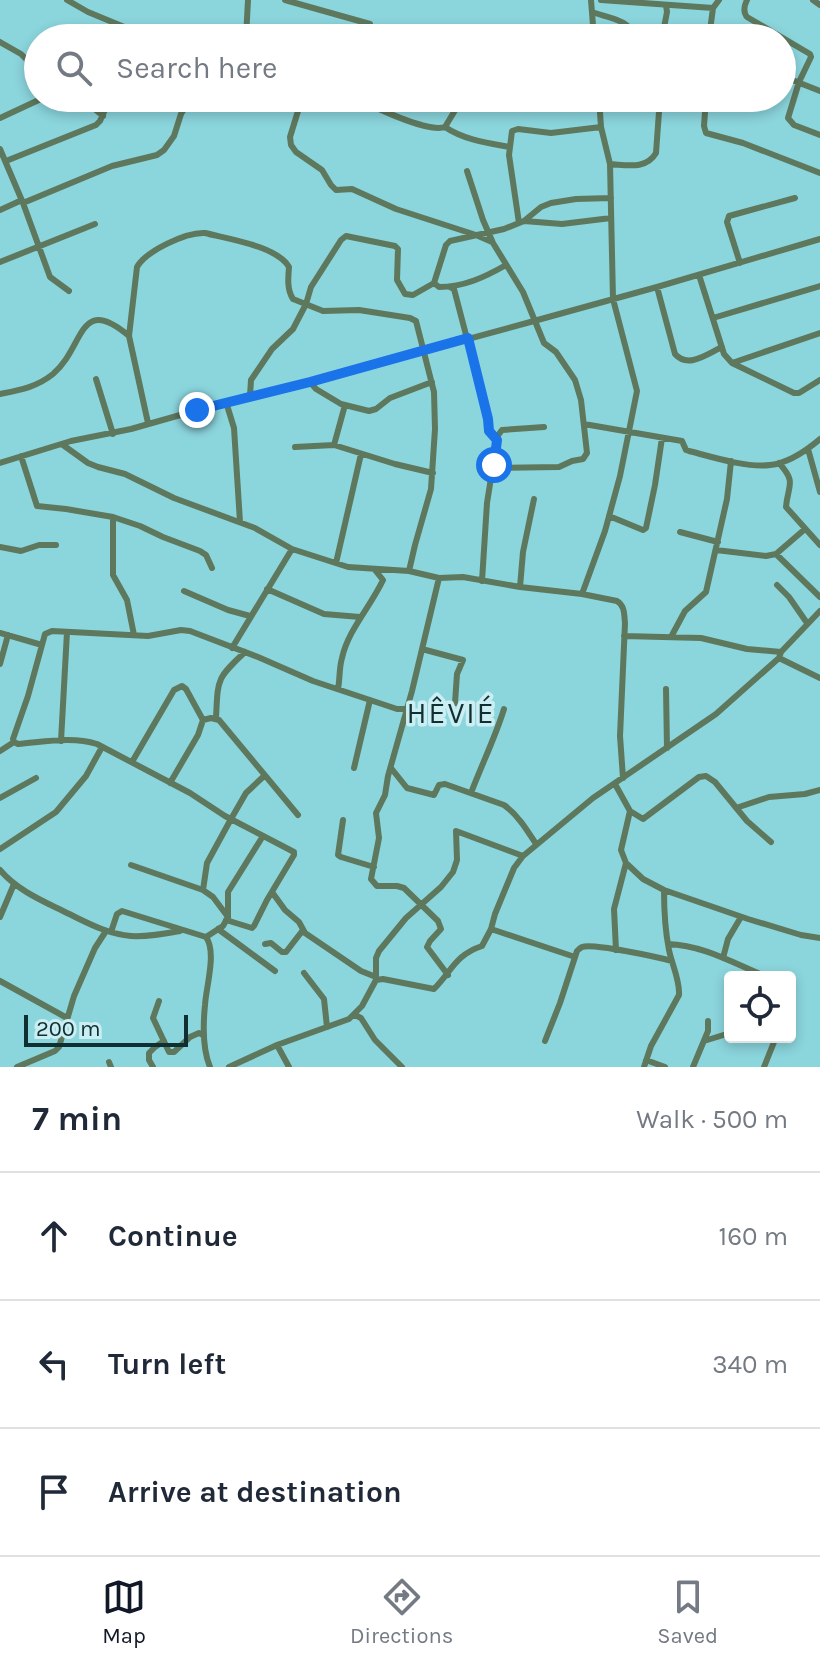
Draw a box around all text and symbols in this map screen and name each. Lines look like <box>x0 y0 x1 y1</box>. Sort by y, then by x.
search box <box>24 24 796 112</box>
icon: search <box>52 46 96 90</box>
text: Search here <box>116 50 277 86</box>
route end <box>179 392 215 428</box>
route start <box>476 447 512 483</box>
district label: HÊVIÉ <box>406 695 496 731</box>
map controls <box>724 971 796 1043</box>
button: locate <box>724 971 796 1043</box>
scale bar <box>24 1011 188 1047</box>
text: 200 m <box>36 1016 101 1042</box>
text: 7 min <box>32 1099 122 1139</box>
text: Walk · 500 m <box>636 1104 788 1135</box>
icon: ahead <box>32 1214 76 1258</box>
text: Continue <box>108 1218 238 1254</box>
text: 160 m <box>719 1221 788 1252</box>
icon: left <box>32 1342 76 1386</box>
text: Turn left <box>108 1346 226 1382</box>
text: 340 m <box>712 1349 788 1380</box>
icon: arrive <box>32 1470 76 1514</box>
text: Arrive at destination <box>108 1474 402 1510</box>
tab: Map <box>102 1575 146 1649</box>
tab: Directions <box>350 1575 453 1649</box>
tab: Saved <box>657 1575 718 1649</box>

